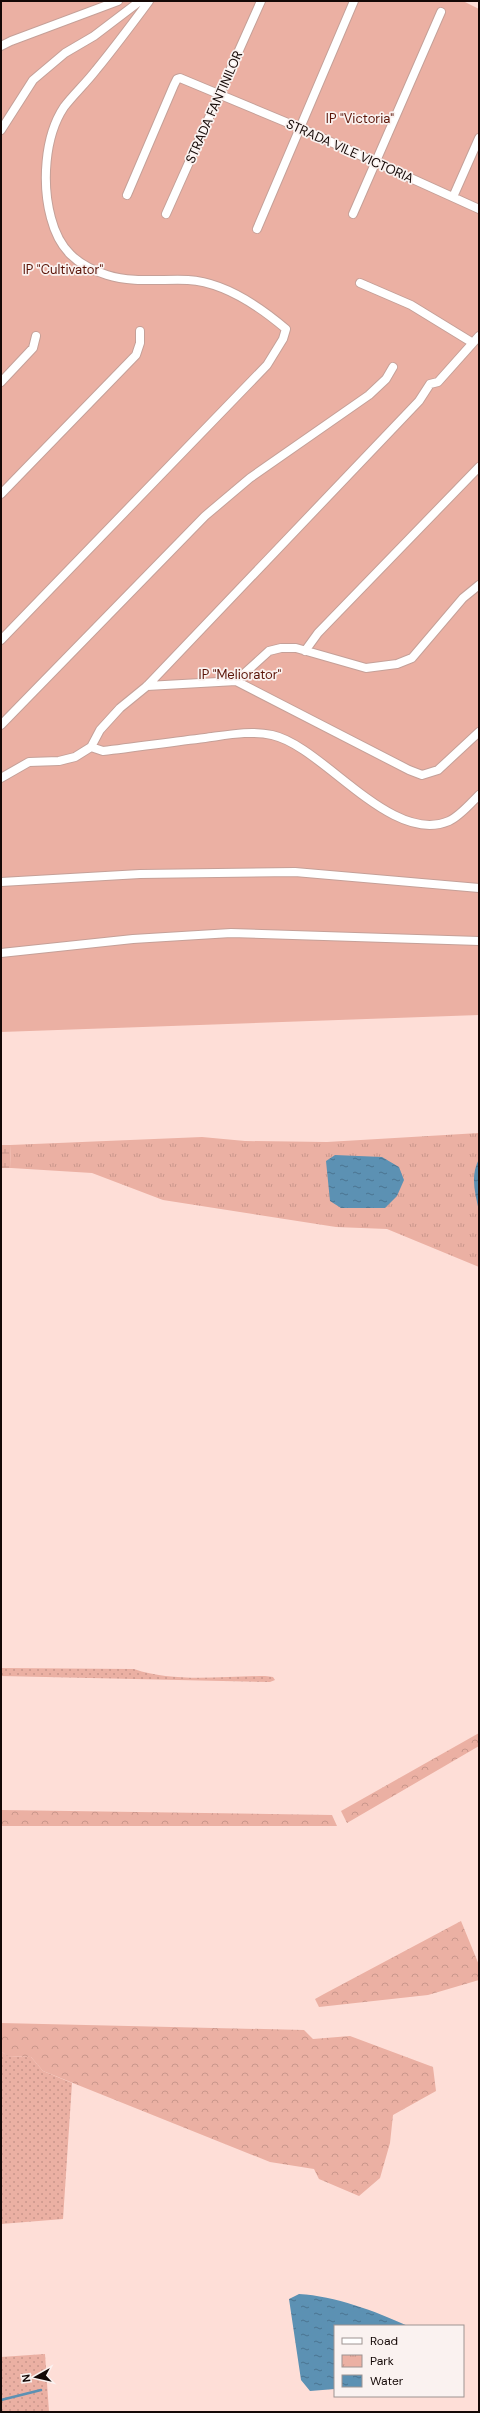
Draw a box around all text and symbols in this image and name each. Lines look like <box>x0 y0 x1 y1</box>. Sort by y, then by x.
street label: STRADA FANTINILOR <box>182 48 247 166</box>
park label: IP "Victoria" <box>326 110 394 127</box>
street label: STRADA VILE VICTORIA <box>284 115 417 187</box>
park label: IP "Cultivator" <box>23 261 103 278</box>
park label: IP "Meliorator" <box>199 666 282 683</box>
legend <box>334 2325 464 2397</box>
text: Road <box>370 2333 398 2349</box>
text: Park <box>370 2353 394 2369</box>
north arrow <box>16 2357 56 2397</box>
text: N <box>19 2373 34 2383</box>
text: Water <box>370 2373 404 2389</box>

